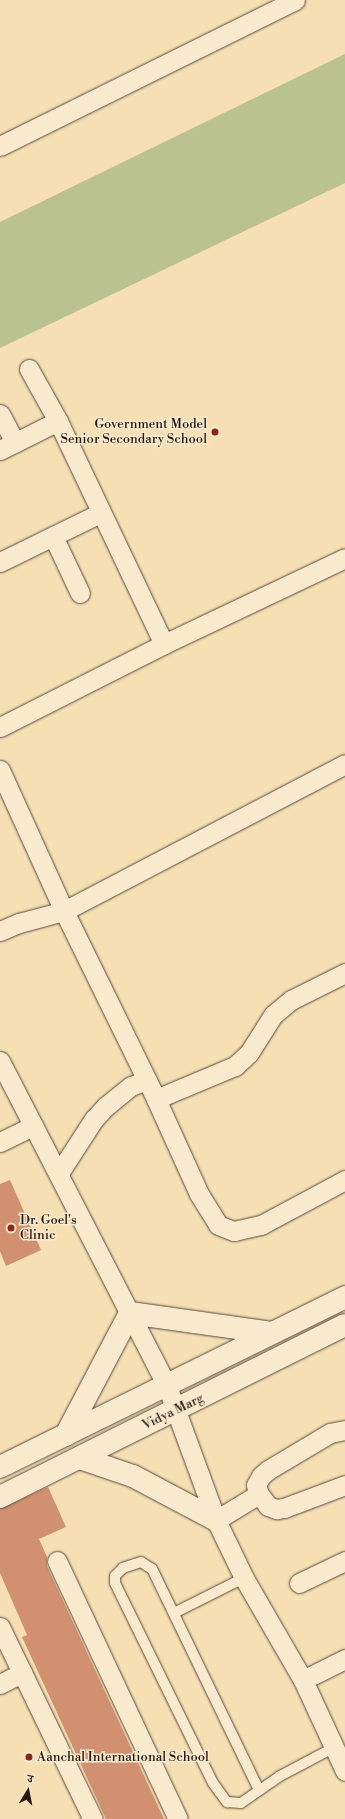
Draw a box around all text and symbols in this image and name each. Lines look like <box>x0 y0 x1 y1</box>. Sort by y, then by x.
place label: Government Model Senior Secondary School <box>61 417 207 448</box>
marker: Government Model Senior Secondary School <box>210 427 220 437</box>
place label: Dr. Goel's Clinic <box>20 1213 77 1244</box>
marker: Dr. Goel's Clinic <box>5 1222 17 1234</box>
street label: Vidya Marg <box>140 1390 206 1434</box>
place label: Aanchal International School <box>37 1749 209 1765</box>
marker: Aanchal International School <box>24 1752 34 1762</box>
north arrow <box>8 1771 48 1811</box>
text: उ <box>26 1772 34 1787</box>

